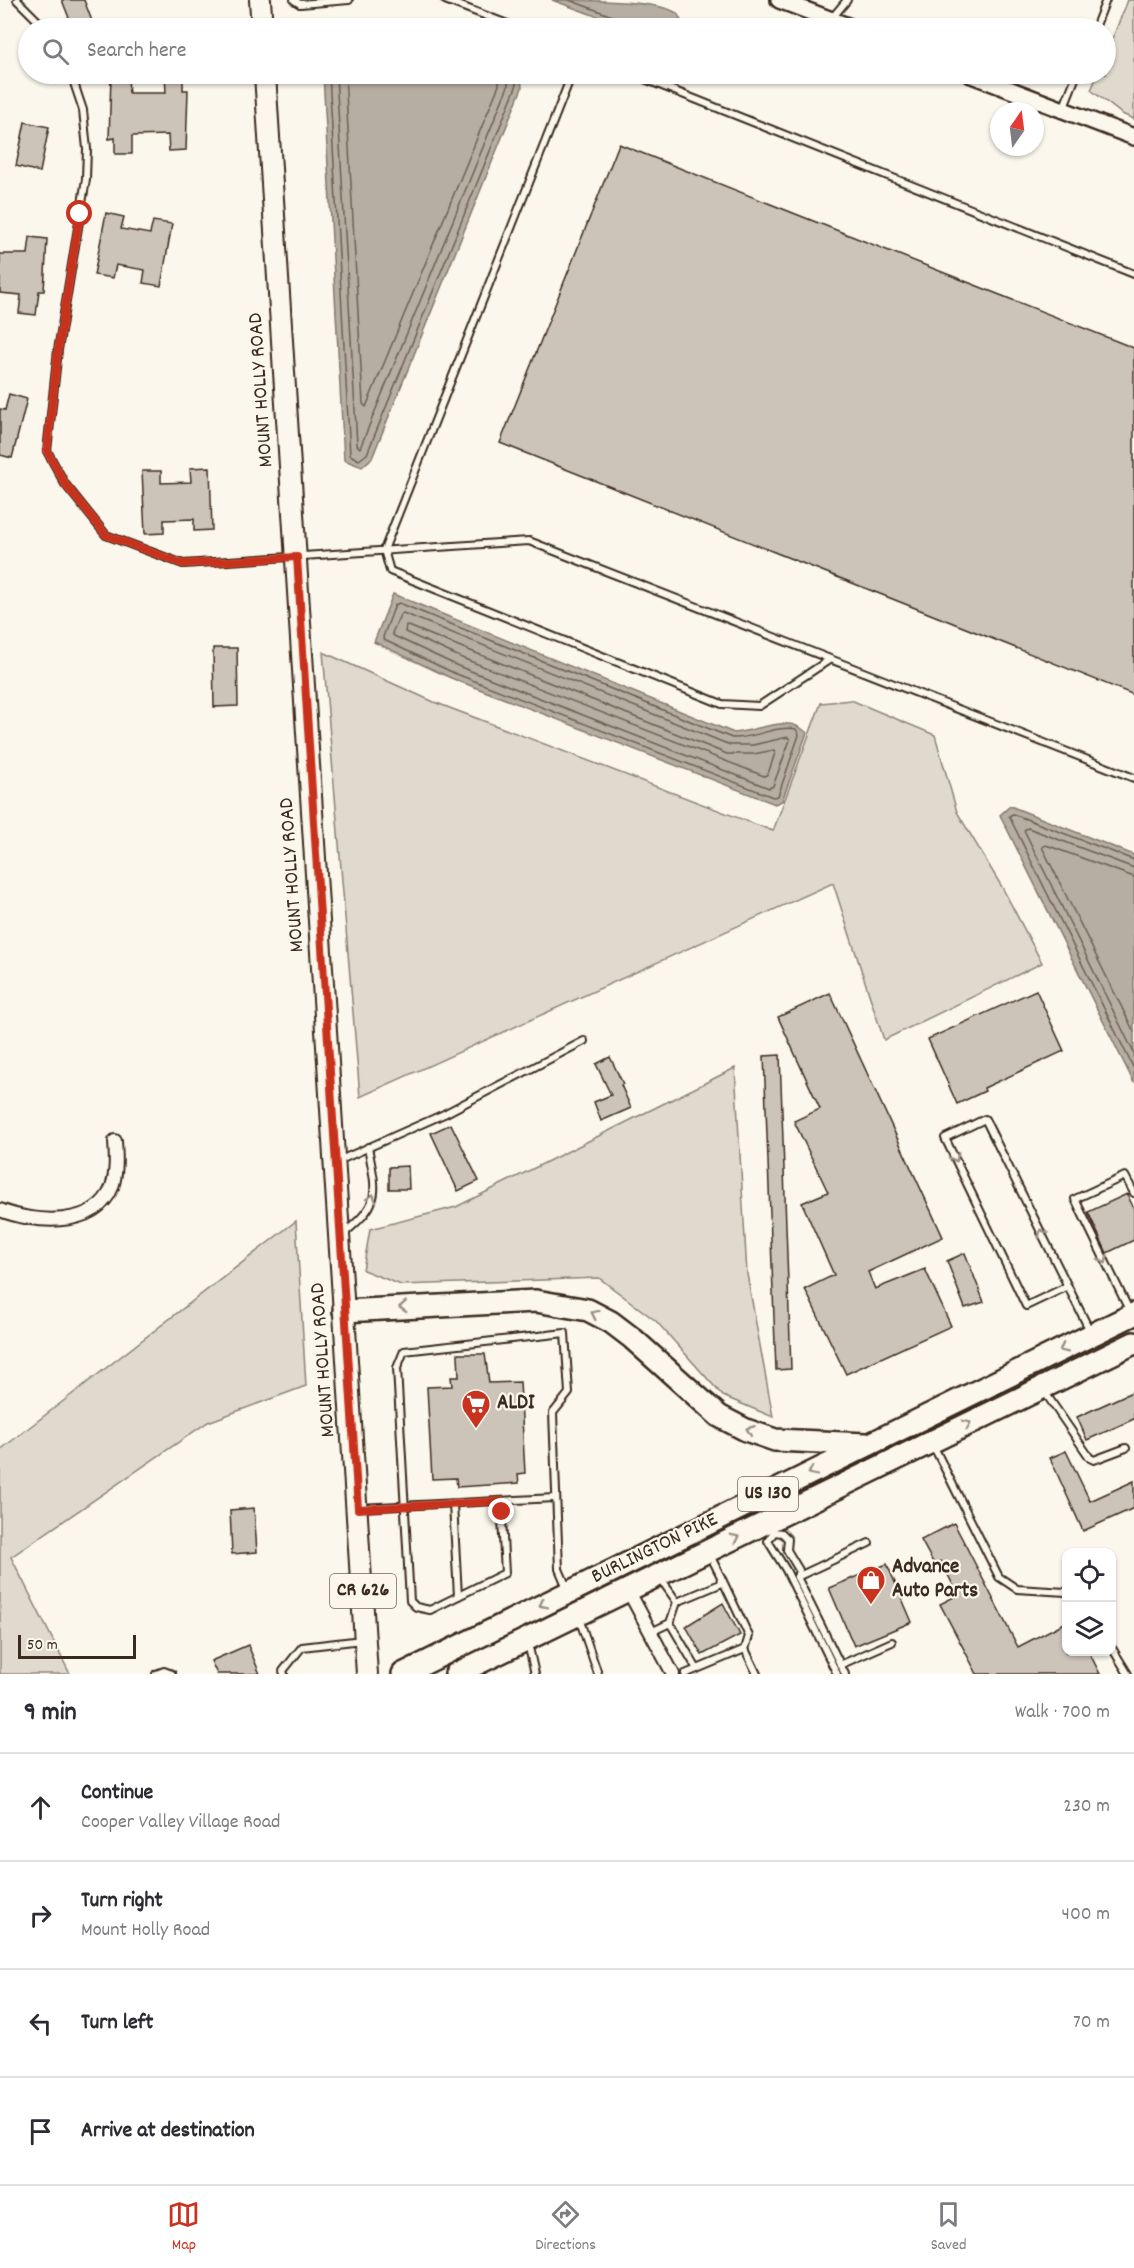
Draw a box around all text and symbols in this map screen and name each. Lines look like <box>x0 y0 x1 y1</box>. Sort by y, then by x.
search box <box>18 18 1116 84</box>
icon: search <box>39 35 72 68</box>
text: Search here <box>87 36 186 67</box>
north arrow <box>990 102 1044 156</box>
route start <box>66 200 92 226</box>
street label: MOUNT HOLLY ROAD <box>242 311 282 468</box>
street label: MOUNT HOLLY ROAD <box>273 796 313 953</box>
one-way arrow <box>947 1152 959 1163</box>
one-way arrow <box>365 1193 377 1204</box>
one-way arrow <box>1038 1229 1049 1240</box>
one-way arrow <box>1097 1253 1109 1264</box>
street label: MOUNT HOLLY ROAD <box>304 1281 344 1438</box>
one-way arrow <box>398 1300 407 1313</box>
one-way arrow <box>591 1310 602 1321</box>
one-way arrow <box>1058 1342 1069 1354</box>
supermarket icon: ALDI <box>460 1388 492 1430</box>
place label: ALDI <box>497 1389 535 1419</box>
one-way arrow <box>961 1420 972 1432</box>
one-way arrow <box>745 1425 756 1438</box>
one-way arrow <box>808 1465 819 1477</box>
road number: US 130 <box>738 1477 798 1511</box>
route end <box>488 1498 514 1524</box>
street label: BURLINGTON PIKE <box>587 1505 724 1593</box>
one-way arrow <box>729 1533 740 1545</box>
map controls <box>1062 1548 1116 1656</box>
button: locate <box>1062 1548 1116 1602</box>
place label: Advance Auto Parts <box>892 1553 978 1607</box>
shop icon: Advance Auto Parts <box>855 1564 887 1606</box>
road number: CR 626 <box>330 1574 396 1608</box>
one-way arrow <box>538 1596 549 1608</box>
button: layers <box>1062 1602 1116 1656</box>
scale bar <box>18 1632 136 1660</box>
text: 50 m <box>27 1634 58 1657</box>
text: 9 min <box>24 1695 77 1732</box>
text: Walk · 700 m <box>1015 1699 1110 1727</box>
text: Continue <box>81 1778 153 1809</box>
icon: ahead <box>24 1791 57 1824</box>
text: 230 m <box>1063 1793 1110 1821</box>
text: Cooper Valley Village Road <box>81 1809 280 1837</box>
text: Turn right <box>81 1886 163 1917</box>
icon: right <box>24 1899 57 1932</box>
text: 400 m <box>1062 1901 1110 1929</box>
text: Mount Holly Road <box>81 1917 210 1945</box>
icon: left <box>24 2007 57 2040</box>
text: Turn left <box>81 2008 153 2039</box>
text: 70 m <box>1073 2009 1110 2037</box>
icon: arrive <box>24 2115 57 2148</box>
text: Arrive at destination <box>81 2116 255 2147</box>
tab: Map <box>167 2198 200 2257</box>
tab: Directions <box>535 2198 596 2257</box>
tab: Saved <box>931 2198 967 2257</box>

